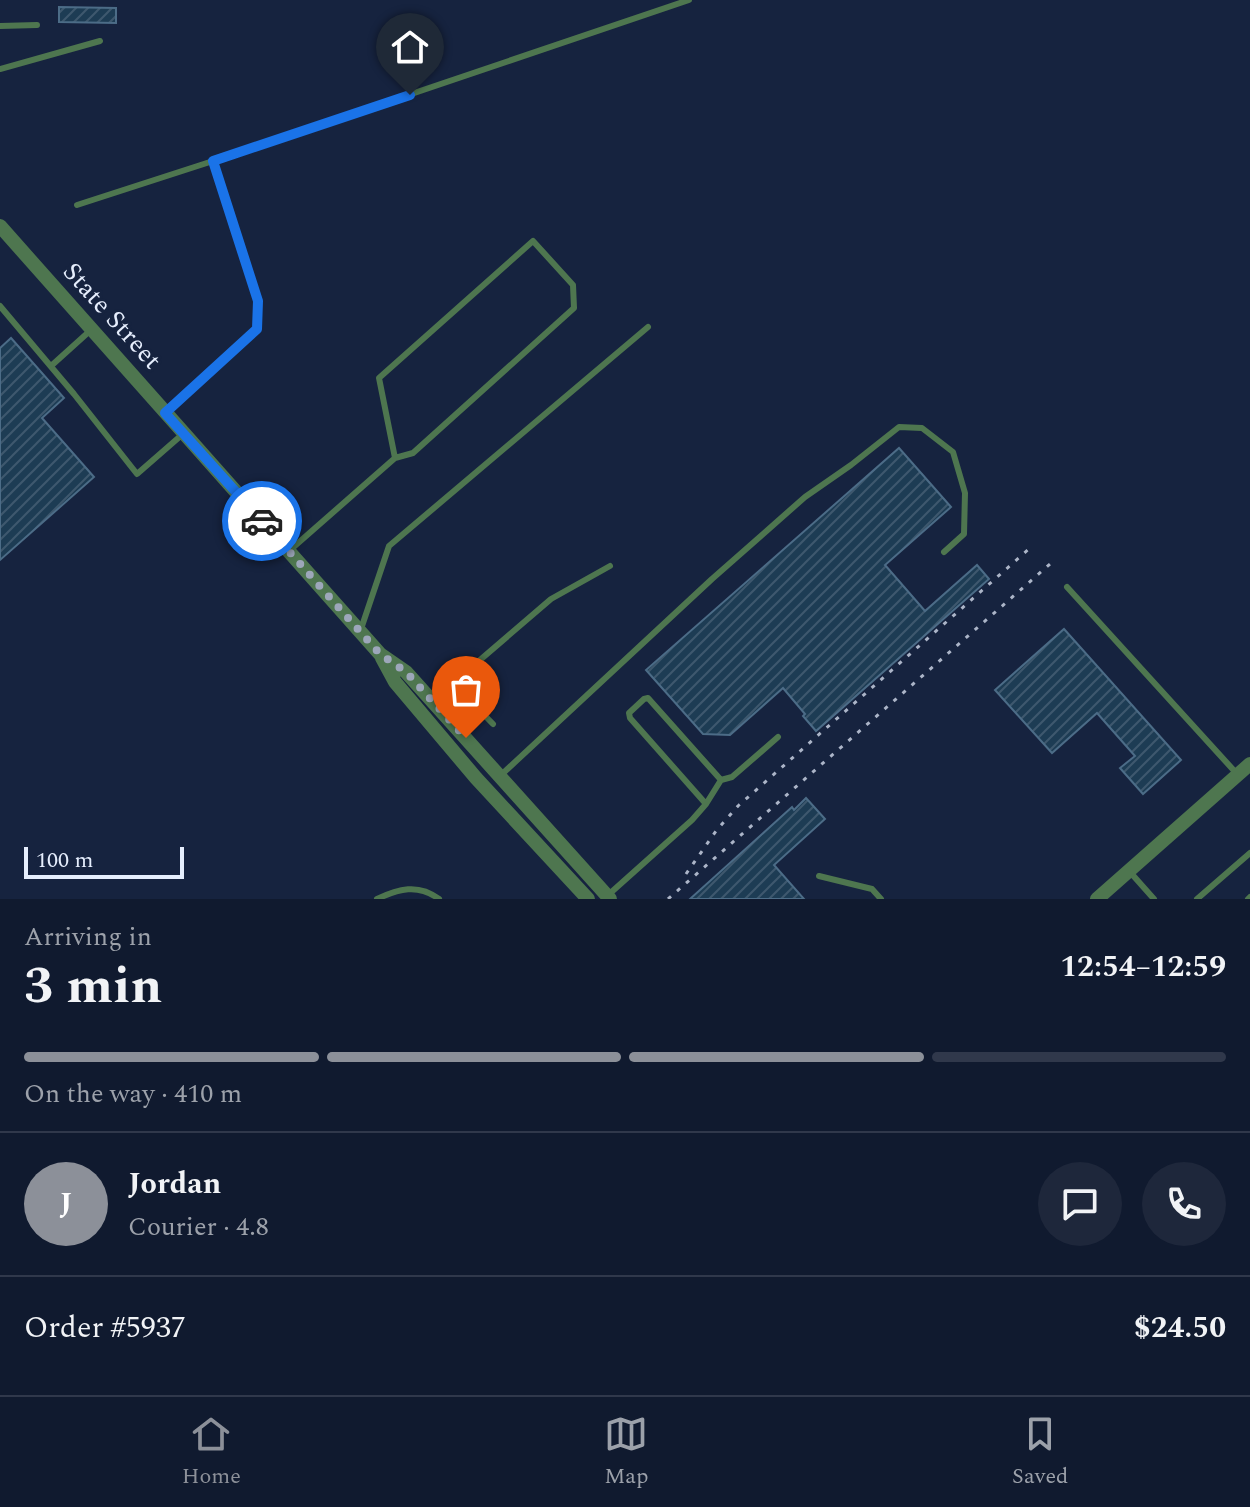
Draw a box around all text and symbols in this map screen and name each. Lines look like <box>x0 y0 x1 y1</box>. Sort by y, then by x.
pin <box>376 13 444 95</box>
icon: home <box>388 25 432 69</box>
street label: State Street <box>53 253 171 379</box>
courier <box>222 481 302 561</box>
icon: car <box>240 499 284 543</box>
pin <box>432 656 500 738</box>
icon: bag <box>444 668 488 712</box>
scale bar <box>24 843 184 879</box>
text: 100 m <box>36 844 93 877</box>
text: Arriving in <box>24 917 152 957</box>
text: 12:54–12:59 <box>1060 944 1226 990</box>
text: 3 min <box>24 947 162 1026</box>
text: On the way · 410 m <box>24 1074 242 1114</box>
text: Jordan <box>128 1161 221 1207</box>
button: chat <box>1038 1162 1122 1246</box>
button: phone <box>1142 1162 1226 1246</box>
text: J <box>60 1181 72 1227</box>
text: Courier · 4.8 <box>128 1207 269 1247</box>
text: Order #5937 <box>24 1305 186 1351</box>
text: $24.50 <box>1134 1305 1226 1351</box>
tab: Home <box>182 1412 241 1493</box>
tab: Map <box>604 1412 649 1493</box>
tab: Saved <box>1012 1412 1068 1493</box>

